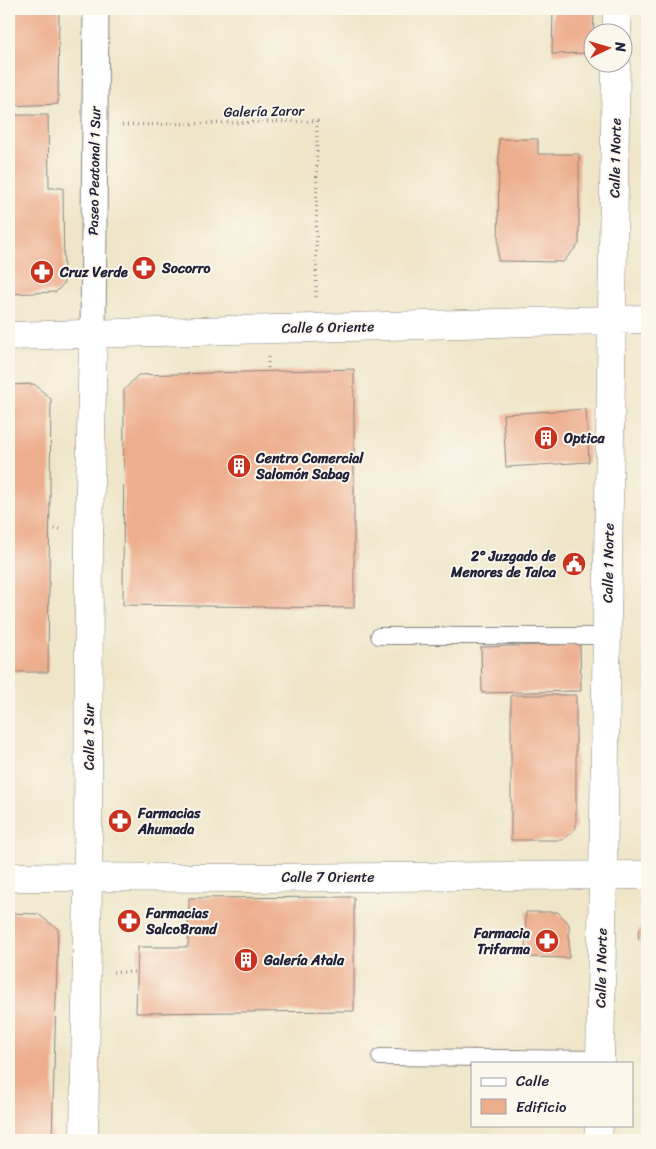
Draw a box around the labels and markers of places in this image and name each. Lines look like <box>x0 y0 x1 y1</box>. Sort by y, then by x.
pharmacy icon: Socorro <box>131 255 157 281</box>
place label: Socorro <box>161 256 210 281</box>
pharmacy icon: Cruz Verde <box>29 259 55 285</box>
place label: Cruz Verde <box>59 260 128 285</box>
building icon: Optica <box>533 425 559 451</box>
place label: Optica <box>563 426 605 451</box>
place label: Centro Comercial Salomón Sabag <box>255 446 364 487</box>
building icon: Centro Comercial Salomón Sabag <box>226 453 252 479</box>
place label: 2° Juzgado de Menores de Talca <box>450 544 557 585</box>
public building icon: 2° Juzgado de Menores de Talca <box>561 551 587 577</box>
place label: Farmacias Ahumada <box>137 801 201 842</box>
pharmacy icon: Farmacias Ahumada <box>107 808 133 834</box>
place label: Farmacias SalcoBrand <box>145 901 218 942</box>
pharmacy icon: Farmacias SalcoBrand <box>116 908 142 934</box>
place label: Farmacia Trifarma <box>473 921 531 962</box>
pharmacy icon: Farmacia Trifarma <box>534 928 560 954</box>
building icon: Galería Atala <box>233 947 259 973</box>
place label: Galería Atala <box>263 948 345 973</box>

